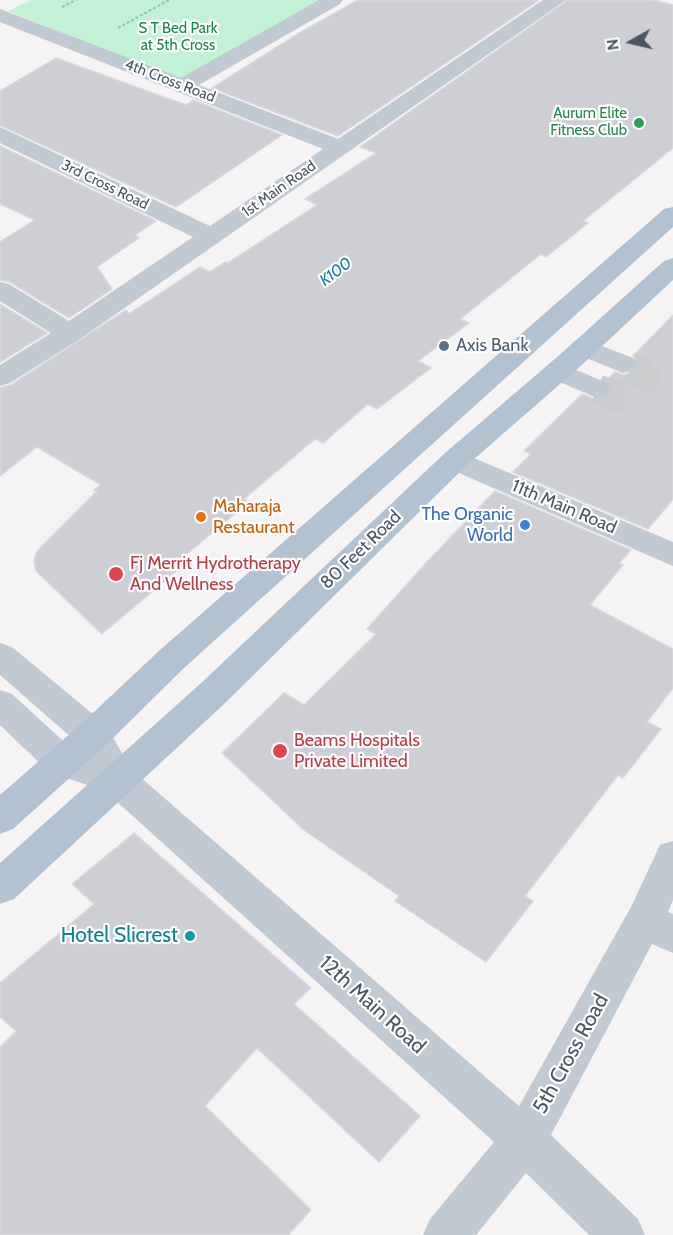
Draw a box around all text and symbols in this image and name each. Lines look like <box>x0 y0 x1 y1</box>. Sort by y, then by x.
north arrow <box>601 12 661 72</box>
park label: S T Bed Park at 5th Cross <box>139 20 217 55</box>
text: N <box>602 38 623 51</box>
street label: 4th Cross Road <box>122 55 218 107</box>
place label: Aurum Elite Fitness Club <box>550 105 627 140</box>
marker: Aurum Elite Fitness Club <box>632 116 646 130</box>
street label: 3rd Cross Road <box>59 156 151 214</box>
street label: 1st Main Road <box>238 157 320 221</box>
water label: K100 <box>316 254 356 290</box>
place label: Axis Bank <box>456 335 528 357</box>
marker: Axis Bank <box>437 339 451 353</box>
street label: 11th Main Road <box>508 475 620 539</box>
place label: Maharaja Restaurant <box>213 496 295 538</box>
place label: The Organic World <box>422 504 513 546</box>
street label: 80 Feet Road <box>316 506 406 594</box>
marker: Maharaja Restaurant <box>194 510 208 524</box>
marker: The Organic World <box>518 518 532 532</box>
place label: Fj Merrit Hydrotherapy And Wellness <box>130 553 301 596</box>
marker: Fj Merrit Hydrotherapy And Wellness <box>107 565 125 583</box>
place label: Beams Hospitals Private Limited <box>294 730 420 772</box>
marker: Beams Hospitals Private Limited <box>271 742 289 760</box>
place label: Hotel Slicrest <box>61 923 178 949</box>
marker: Hotel Slicrest <box>183 929 197 943</box>
street label: 12th Main Road <box>314 951 430 1059</box>
street label: 5th Cross Road <box>528 990 614 1118</box>

